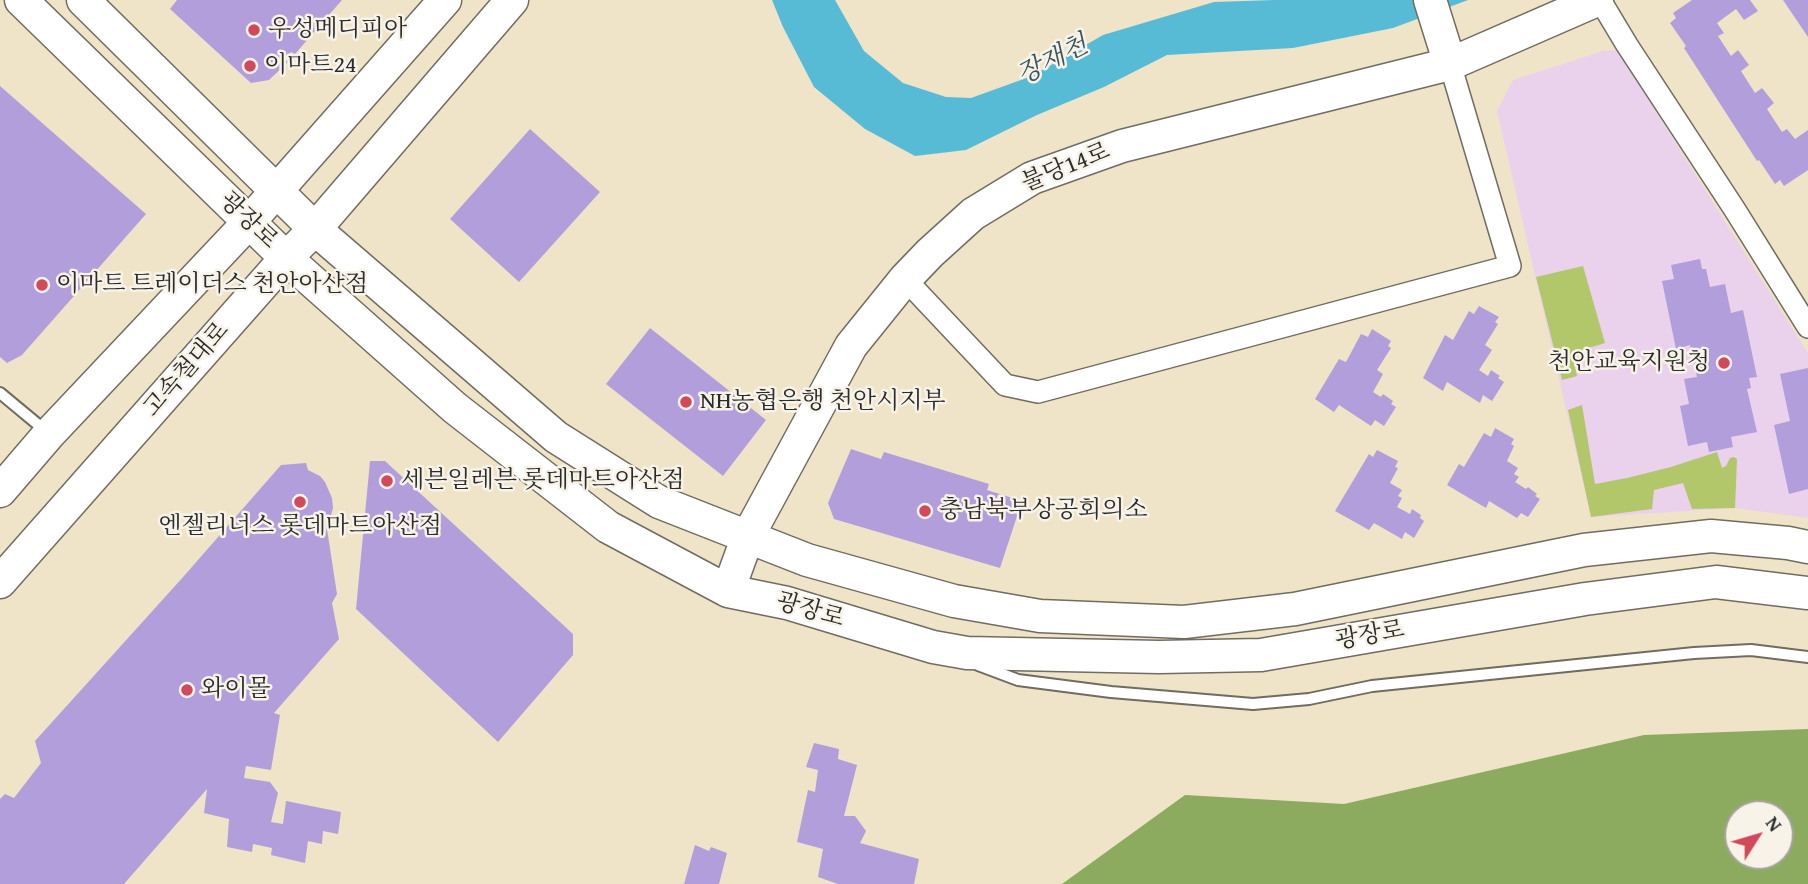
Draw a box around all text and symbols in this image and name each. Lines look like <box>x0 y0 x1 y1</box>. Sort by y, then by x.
place label: 우성메디피아 <box>268 16 407 44</box>
marker: 우성메디피아 <box>246 22 262 38</box>
water label: 장재천 <box>1012 30 1094 92</box>
place label: 이마트24 <box>264 52 357 80</box>
marker: 이마트24 <box>242 58 258 74</box>
street label: 불당14로 <box>1018 137 1114 199</box>
street label: 광장로 <box>213 186 283 256</box>
place label: 이마트 트레이더스 천안아산점 <box>56 271 368 299</box>
marker: 이마트 트레이더스 천안아산점 <box>34 277 50 293</box>
street label: 고속철대로 <box>138 317 236 423</box>
place label: 천안교육지원청 <box>1548 349 1710 377</box>
marker: 천안교육지원청 <box>1716 355 1732 371</box>
place label: NH농협은행 천안시지부 <box>700 388 946 416</box>
marker: NH농협은행 천안시지부 <box>678 394 694 410</box>
place label: 세븐일레븐 롯데마트아산점 <box>401 467 684 495</box>
marker: 세븐일레븐 롯데마트아산점 <box>379 473 395 489</box>
marker: 엔젤리너스 롯데마트아산점 <box>292 494 308 510</box>
place label: 충남북부상공회의소 <box>939 497 1148 525</box>
marker: 충남북부상공회의소 <box>917 503 933 519</box>
place label: 엔젤리너스 롯데마트아산점 <box>158 513 442 541</box>
street label: 광장로 <box>773 588 847 634</box>
street label: 광장로 <box>1333 616 1407 656</box>
place label: 와이몰 <box>201 676 271 704</box>
marker: 와이몰 <box>179 682 195 698</box>
north arrow <box>1724 800 1794 870</box>
text: N <box>1759 810 1789 837</box>

